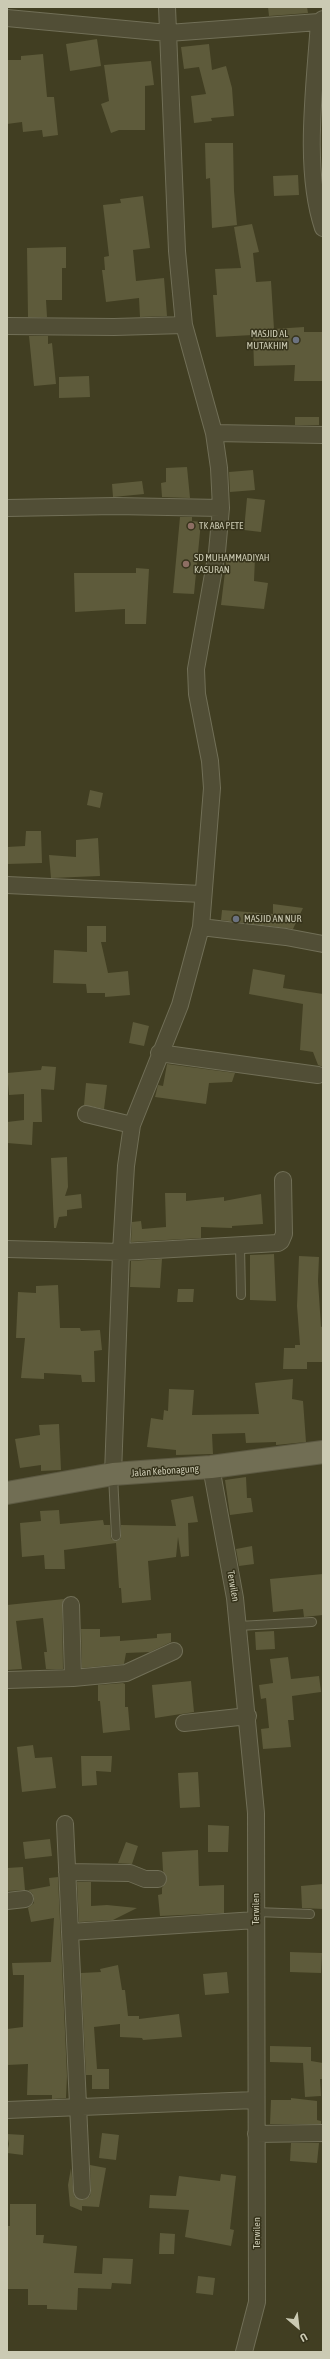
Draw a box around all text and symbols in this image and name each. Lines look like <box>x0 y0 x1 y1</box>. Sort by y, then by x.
place label: MASJID AL MUTAKHIM <box>247 328 288 352</box>
marker: MASJID AL MUTAKHIM <box>291 335 301 345</box>
place label: TK ABA PETE <box>199 520 243 532</box>
marker: TK ABA PETE <box>186 521 196 531</box>
place label: SD MUHAMMADIYAH KASURAN <box>194 552 270 576</box>
marker: SD MUHAMMADIYAH KASURAN <box>181 559 191 569</box>
place label: MASJID AN NUR <box>244 913 301 925</box>
marker: MASJID AN NUR <box>231 914 241 924</box>
street label: Jalan Kebonagung <box>131 1463 199 1479</box>
street label: Terwilen <box>224 1569 242 1603</box>
street label: Terwilen <box>250 1893 262 1925</box>
street label: Terwilen <box>251 2217 263 2249</box>
north arrow <box>278 2307 318 2347</box>
text: U <box>298 2331 309 2344</box>

